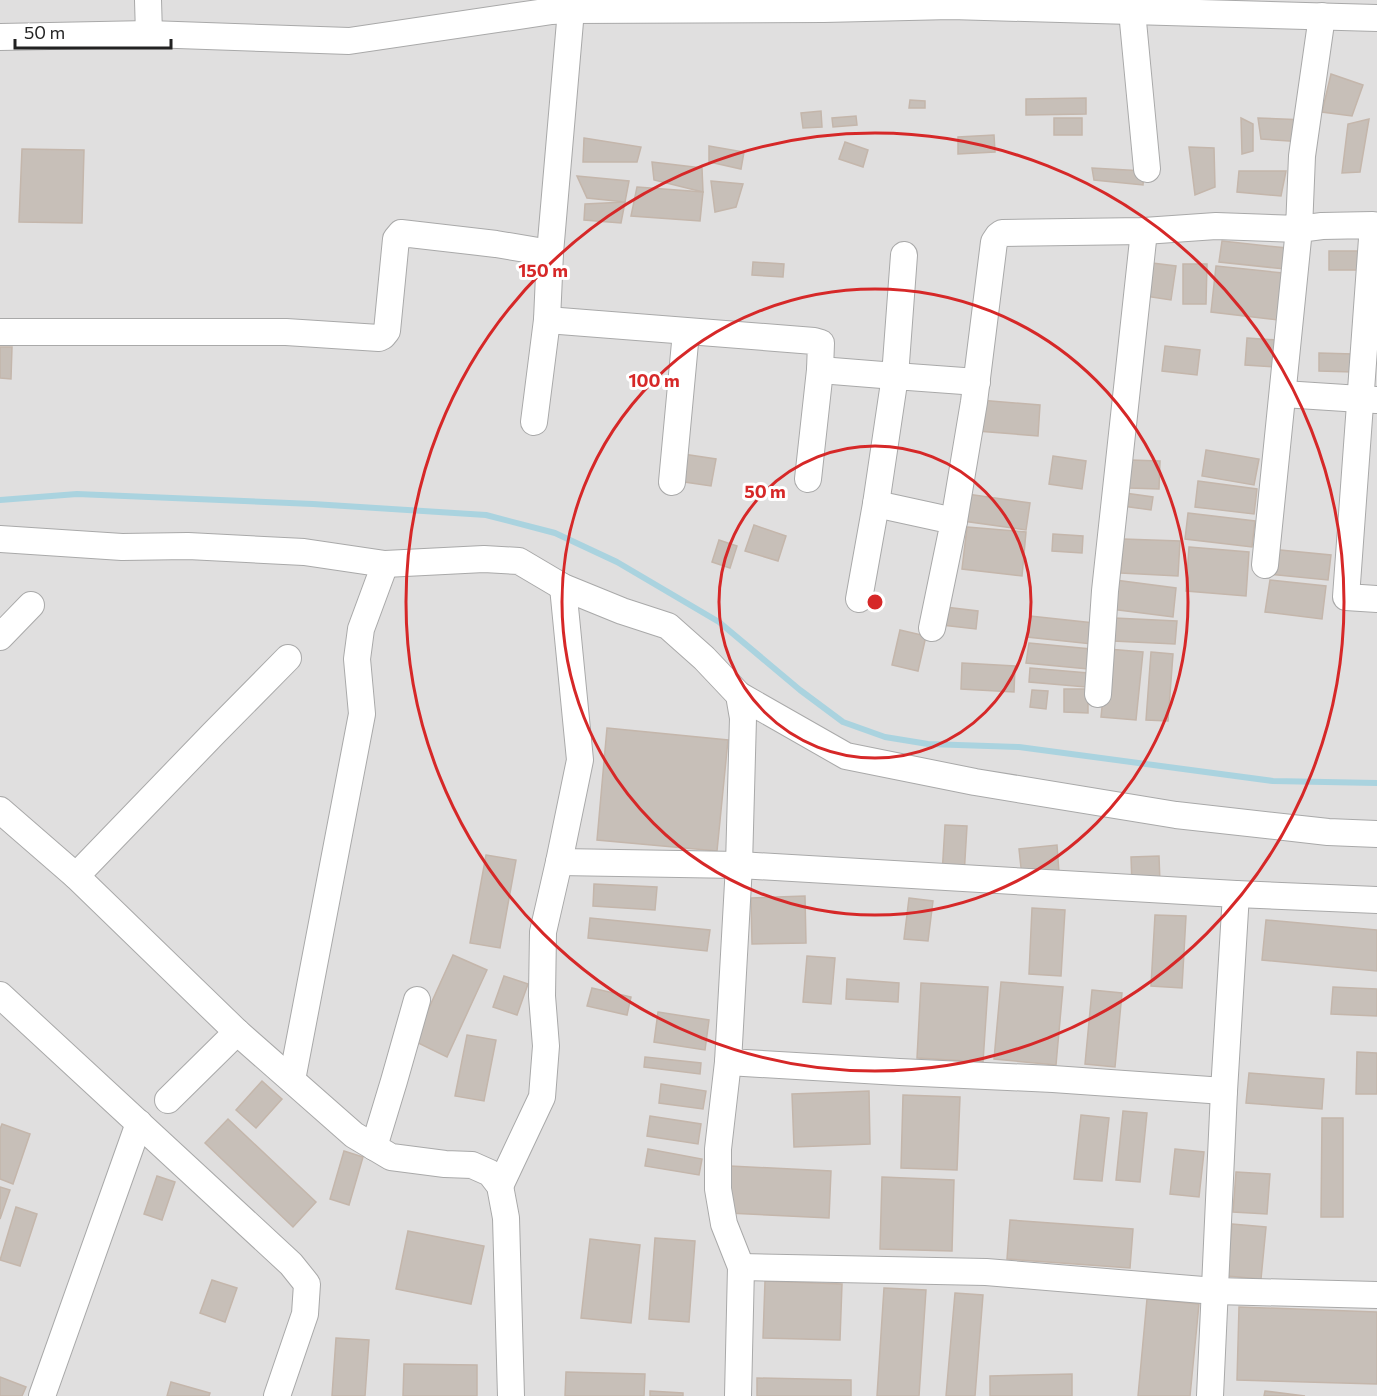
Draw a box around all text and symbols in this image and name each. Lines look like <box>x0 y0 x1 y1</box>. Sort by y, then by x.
scale bar <box>15 12 171 50</box>
text: 50 m <box>24 21 65 43</box>
text: 150 m <box>518 259 568 281</box>
text: 100 m <box>628 369 680 391</box>
text: 50 m <box>744 480 786 502</box>
centre of rings <box>865 592 885 612</box>

